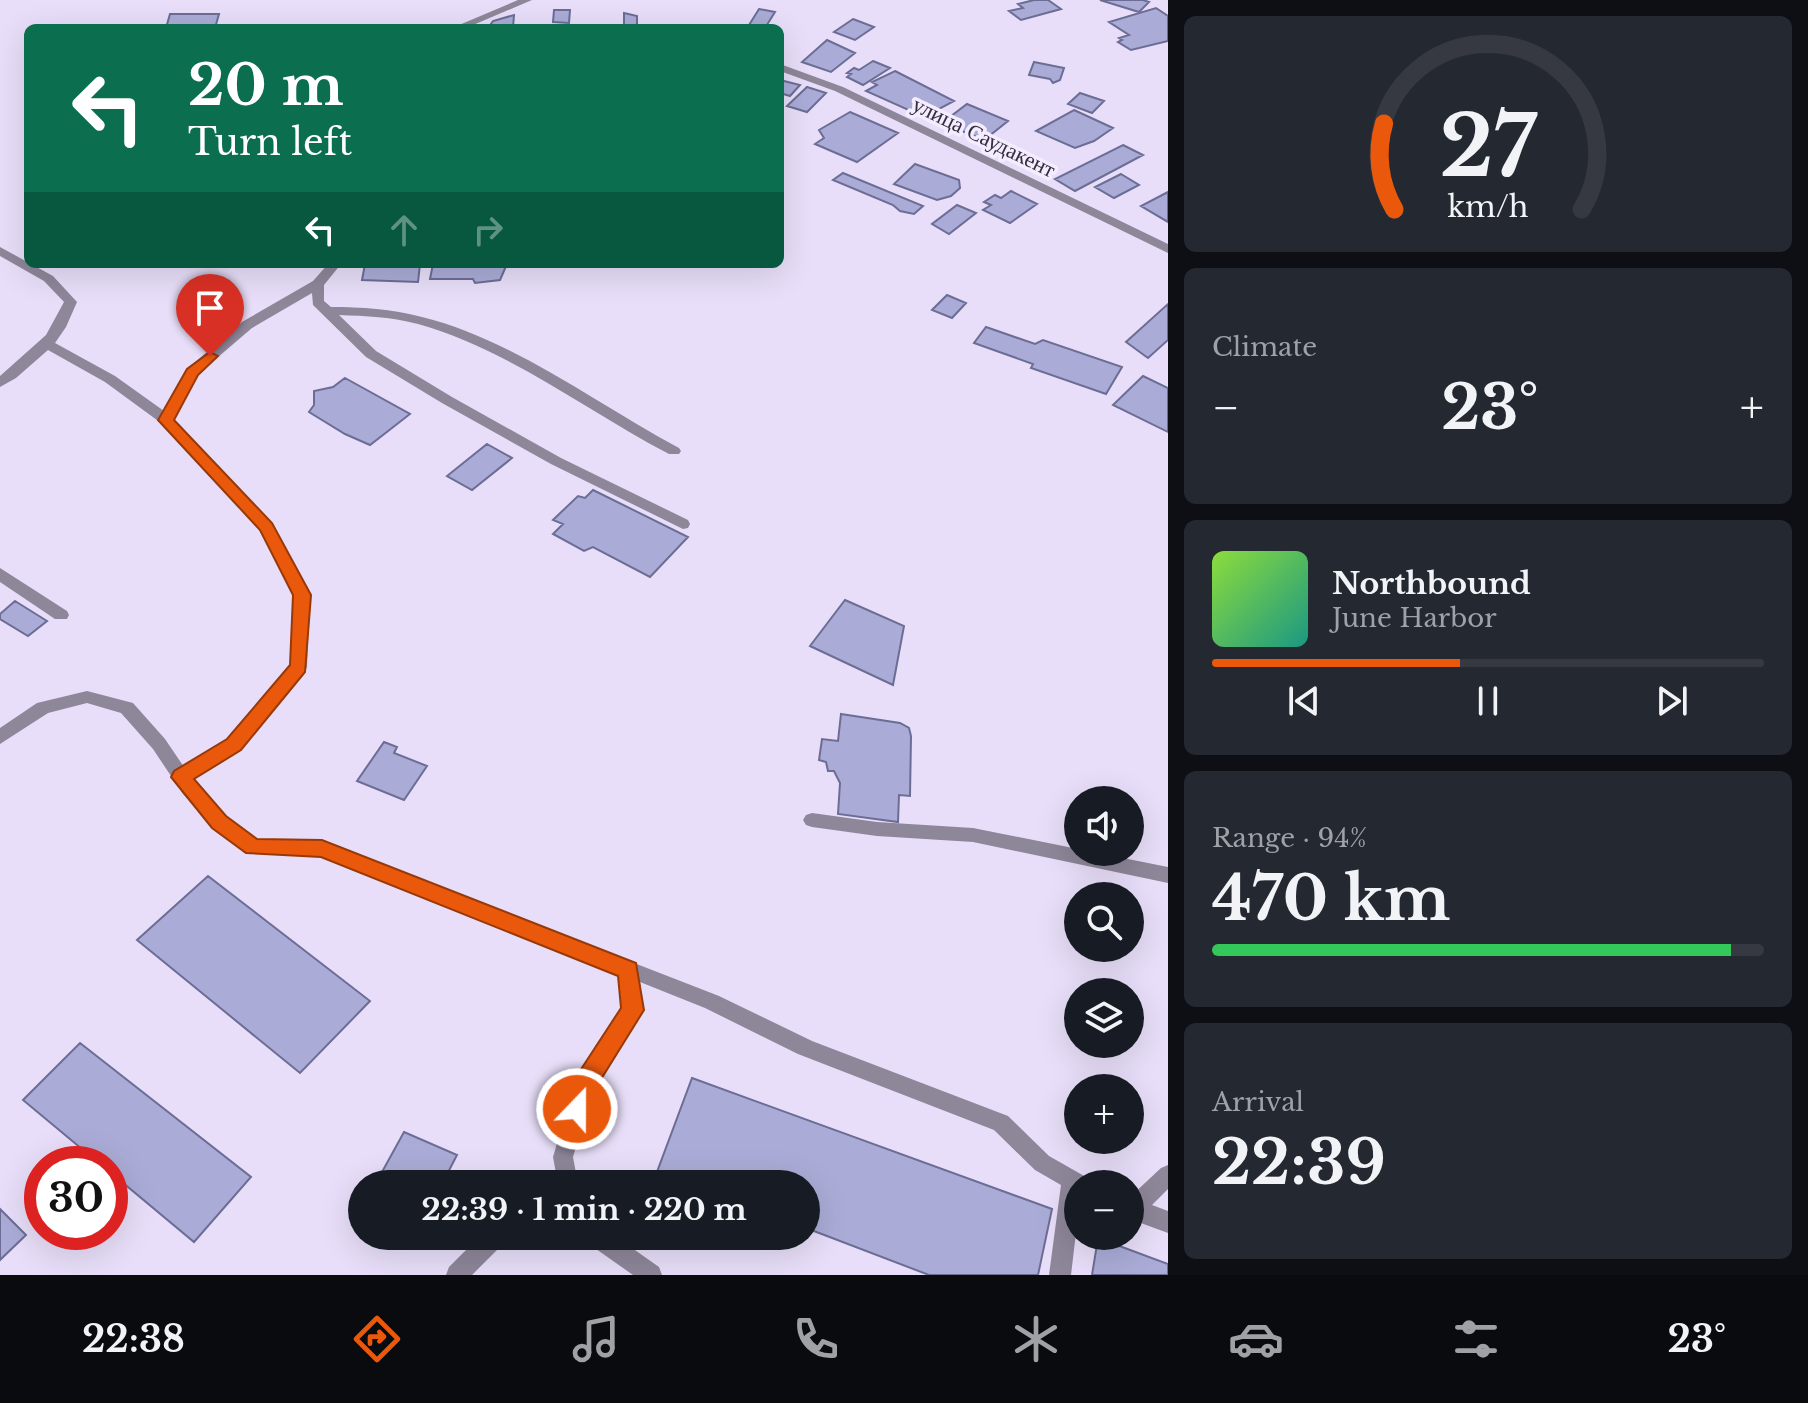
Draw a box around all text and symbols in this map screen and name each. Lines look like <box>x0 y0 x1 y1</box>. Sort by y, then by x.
text: 20 m <box>188 51 344 120</box>
icon: left <box>56 56 160 160</box>
street label: улица Саудакент <box>908 91 1060 183</box>
text: 27 <box>1439 94 1538 197</box>
text: Turn left <box>188 120 352 165</box>
text: km/h <box>1447 189 1529 225</box>
icon: left <box>298 208 342 252</box>
icon: ahead <box>382 208 426 252</box>
icon: right <box>466 208 510 252</box>
pin <box>176 274 244 356</box>
icon: arrive <box>188 286 232 330</box>
text: Climate <box>1212 331 1317 363</box>
text: 23° <box>1441 371 1539 445</box>
text: − <box>1212 380 1240 435</box>
text: + <box>1740 380 1764 435</box>
text: Northbound <box>1332 565 1531 602</box>
text: June Harbor <box>1332 602 1497 634</box>
icon: previous <box>1282 679 1326 723</box>
icon: pause <box>1466 679 1510 723</box>
icon: next <box>1650 679 1694 723</box>
map controls <box>1064 786 1144 1250</box>
button: sound <box>1064 786 1144 866</box>
text: Range · 94% <box>1212 822 1367 854</box>
text: 470 km <box>1212 862 1450 936</box>
button: search <box>1064 882 1144 962</box>
button: layers <box>1064 978 1144 1058</box>
position arrow <box>535 1067 619 1151</box>
button: + <box>1064 1074 1144 1154</box>
text: Arrival <box>1212 1086 1304 1118</box>
text: 22:39 <box>1212 1126 1386 1200</box>
speed limit sign: 30 <box>24 1146 128 1250</box>
button: − <box>1064 1170 1144 1250</box>
text: 22:39 · 1 min · 220 m <box>421 1191 747 1228</box>
icon: directions <box>349 1311 405 1367</box>
icon: music <box>568 1311 624 1367</box>
icon: phone <box>788 1311 844 1367</box>
icon: climate <box>1008 1311 1064 1367</box>
icon: car <box>1228 1311 1284 1367</box>
icon: filters <box>1448 1311 1504 1367</box>
text: 22:38 <box>82 1317 185 1362</box>
text: 23° <box>1668 1317 1726 1362</box>

